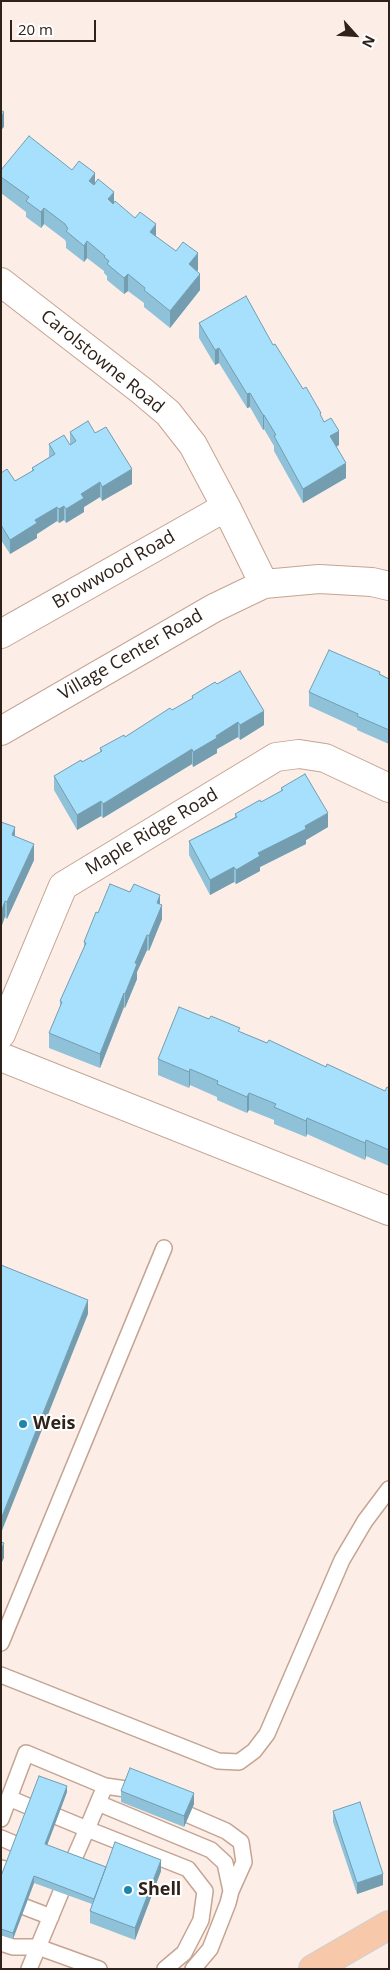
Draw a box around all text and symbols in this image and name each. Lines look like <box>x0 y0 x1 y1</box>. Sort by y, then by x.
scale bar <box>12 10 99 42</box>
north arrow <box>330 10 380 60</box>
text: 20 m <box>18 19 53 39</box>
text: N <box>358 33 380 51</box>
street label: Carolstowne Road <box>36 306 168 418</box>
street label: Browwood Road <box>49 526 179 614</box>
street label: Village Center Road <box>55 605 207 705</box>
street label: Maple Ridge Road <box>82 784 222 880</box>
place label: Weis <box>33 1413 75 1435</box>
marker: Weis <box>17 1418 29 1430</box>
place label: Shell <box>138 1879 181 1901</box>
marker: Shell <box>122 1884 134 1896</box>

